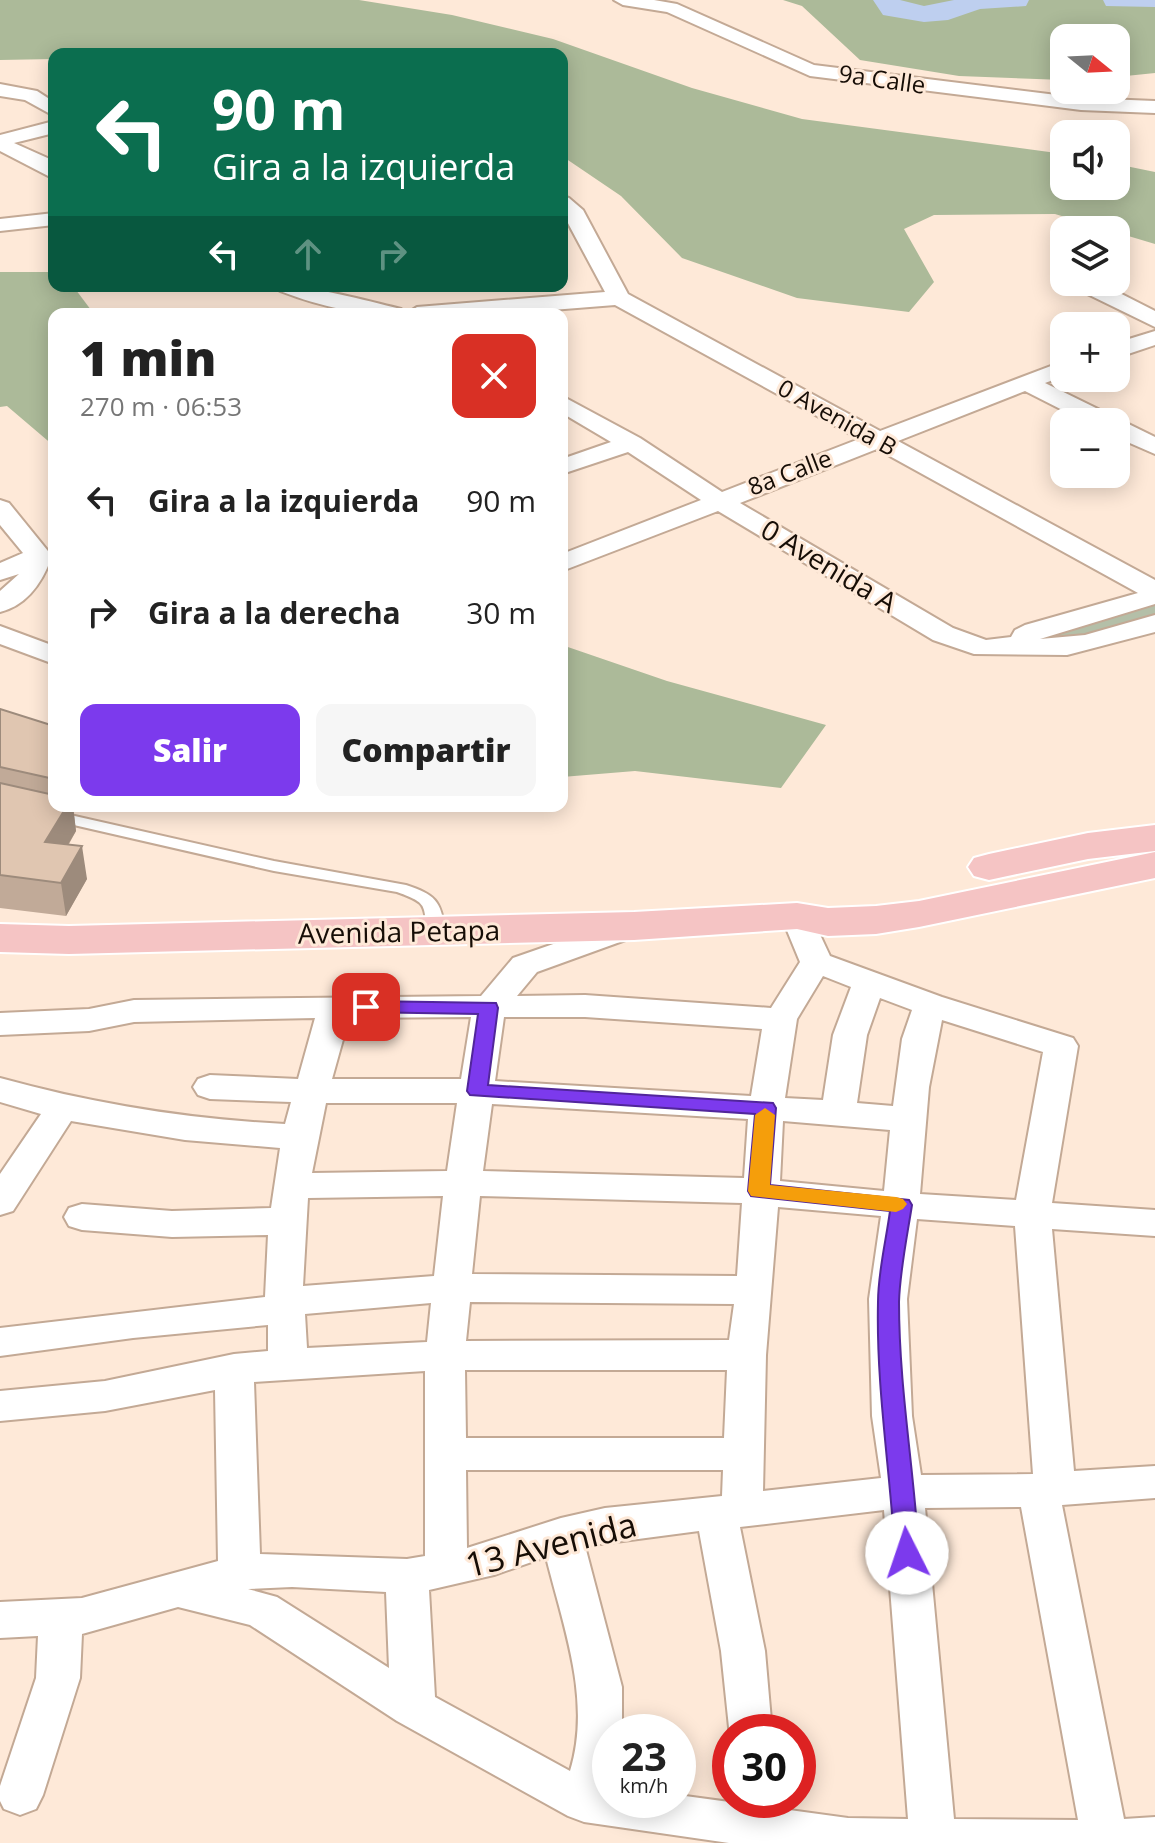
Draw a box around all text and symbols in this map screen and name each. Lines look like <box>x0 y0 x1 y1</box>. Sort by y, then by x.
north arrow <box>1050 24 1130 104</box>
map controls <box>1050 24 1130 488</box>
street label: 9a Calle <box>837 56 928 101</box>
text: 90 m <box>212 70 346 146</box>
icon: left <box>80 80 184 184</box>
button: sound <box>1050 120 1130 200</box>
text: Gira a la izquierda <box>212 142 515 191</box>
button: layers <box>1050 216 1130 296</box>
icon: left <box>202 232 246 276</box>
icon: ahead <box>286 232 330 276</box>
icon: right <box>370 232 414 276</box>
button: + <box>1050 312 1130 392</box>
text: 1 min <box>80 325 216 390</box>
button: close <box>452 334 536 418</box>
street label: 0 Avenida B <box>772 370 903 463</box>
text: 270 m · 06:53 <box>80 388 242 424</box>
button: − <box>1050 408 1130 488</box>
street label: 8a Calle <box>743 441 836 503</box>
icon: left <box>80 478 124 522</box>
text: Gira a la izquierda <box>148 480 420 521</box>
text: 90 m <box>466 480 536 521</box>
street label: 0 Avenida A <box>754 510 905 621</box>
icon: right <box>80 590 124 634</box>
text: Gira a la derecha <box>148 592 401 633</box>
text: 30 m <box>466 592 536 633</box>
button: Salir <box>80 704 300 796</box>
button: Compartir <box>316 704 536 796</box>
street label: Avenida Petapa <box>297 910 501 952</box>
pin <box>332 973 400 1041</box>
icon: arrive <box>344 985 388 1029</box>
street label: 13 Avenida <box>461 1501 641 1587</box>
position arrow <box>865 1511 949 1595</box>
speed limit sign: 30 <box>712 1714 816 1818</box>
text: 23 <box>621 1728 667 1783</box>
text: km/h <box>620 1772 668 1799</box>

